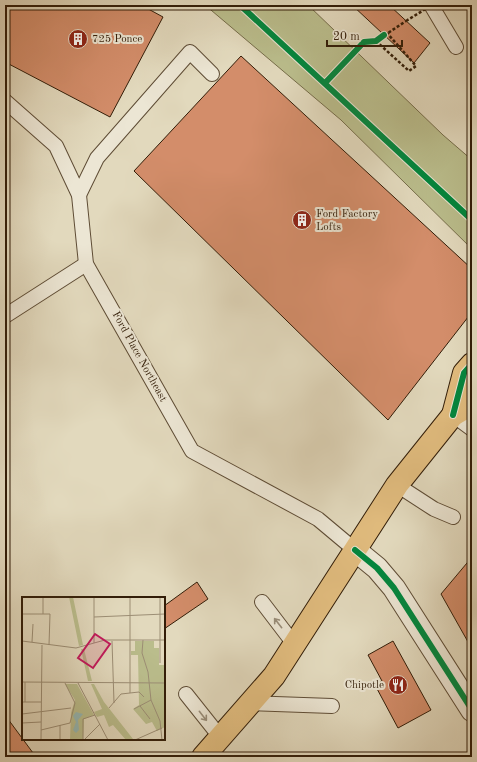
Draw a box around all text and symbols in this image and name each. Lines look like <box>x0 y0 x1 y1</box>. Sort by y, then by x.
scale bar <box>327 22 402 48</box>
building icon: 725 Ponce <box>67 28 89 50</box>
text: 20 m <box>333 31 360 43</box>
place label: 725 Ponce <box>92 34 142 45</box>
building icon: Ford Factory Lofts <box>291 209 313 231</box>
place label: Ford Factory Lofts <box>316 209 378 233</box>
street label: Ford Place Northeast <box>110 310 169 404</box>
inset map <box>22 597 165 740</box>
one-way arrow <box>274 617 282 628</box>
restaurant icon: Chipotle <box>387 674 409 696</box>
place label: Chipotle <box>345 680 384 691</box>
one-way arrow <box>199 710 208 721</box>

